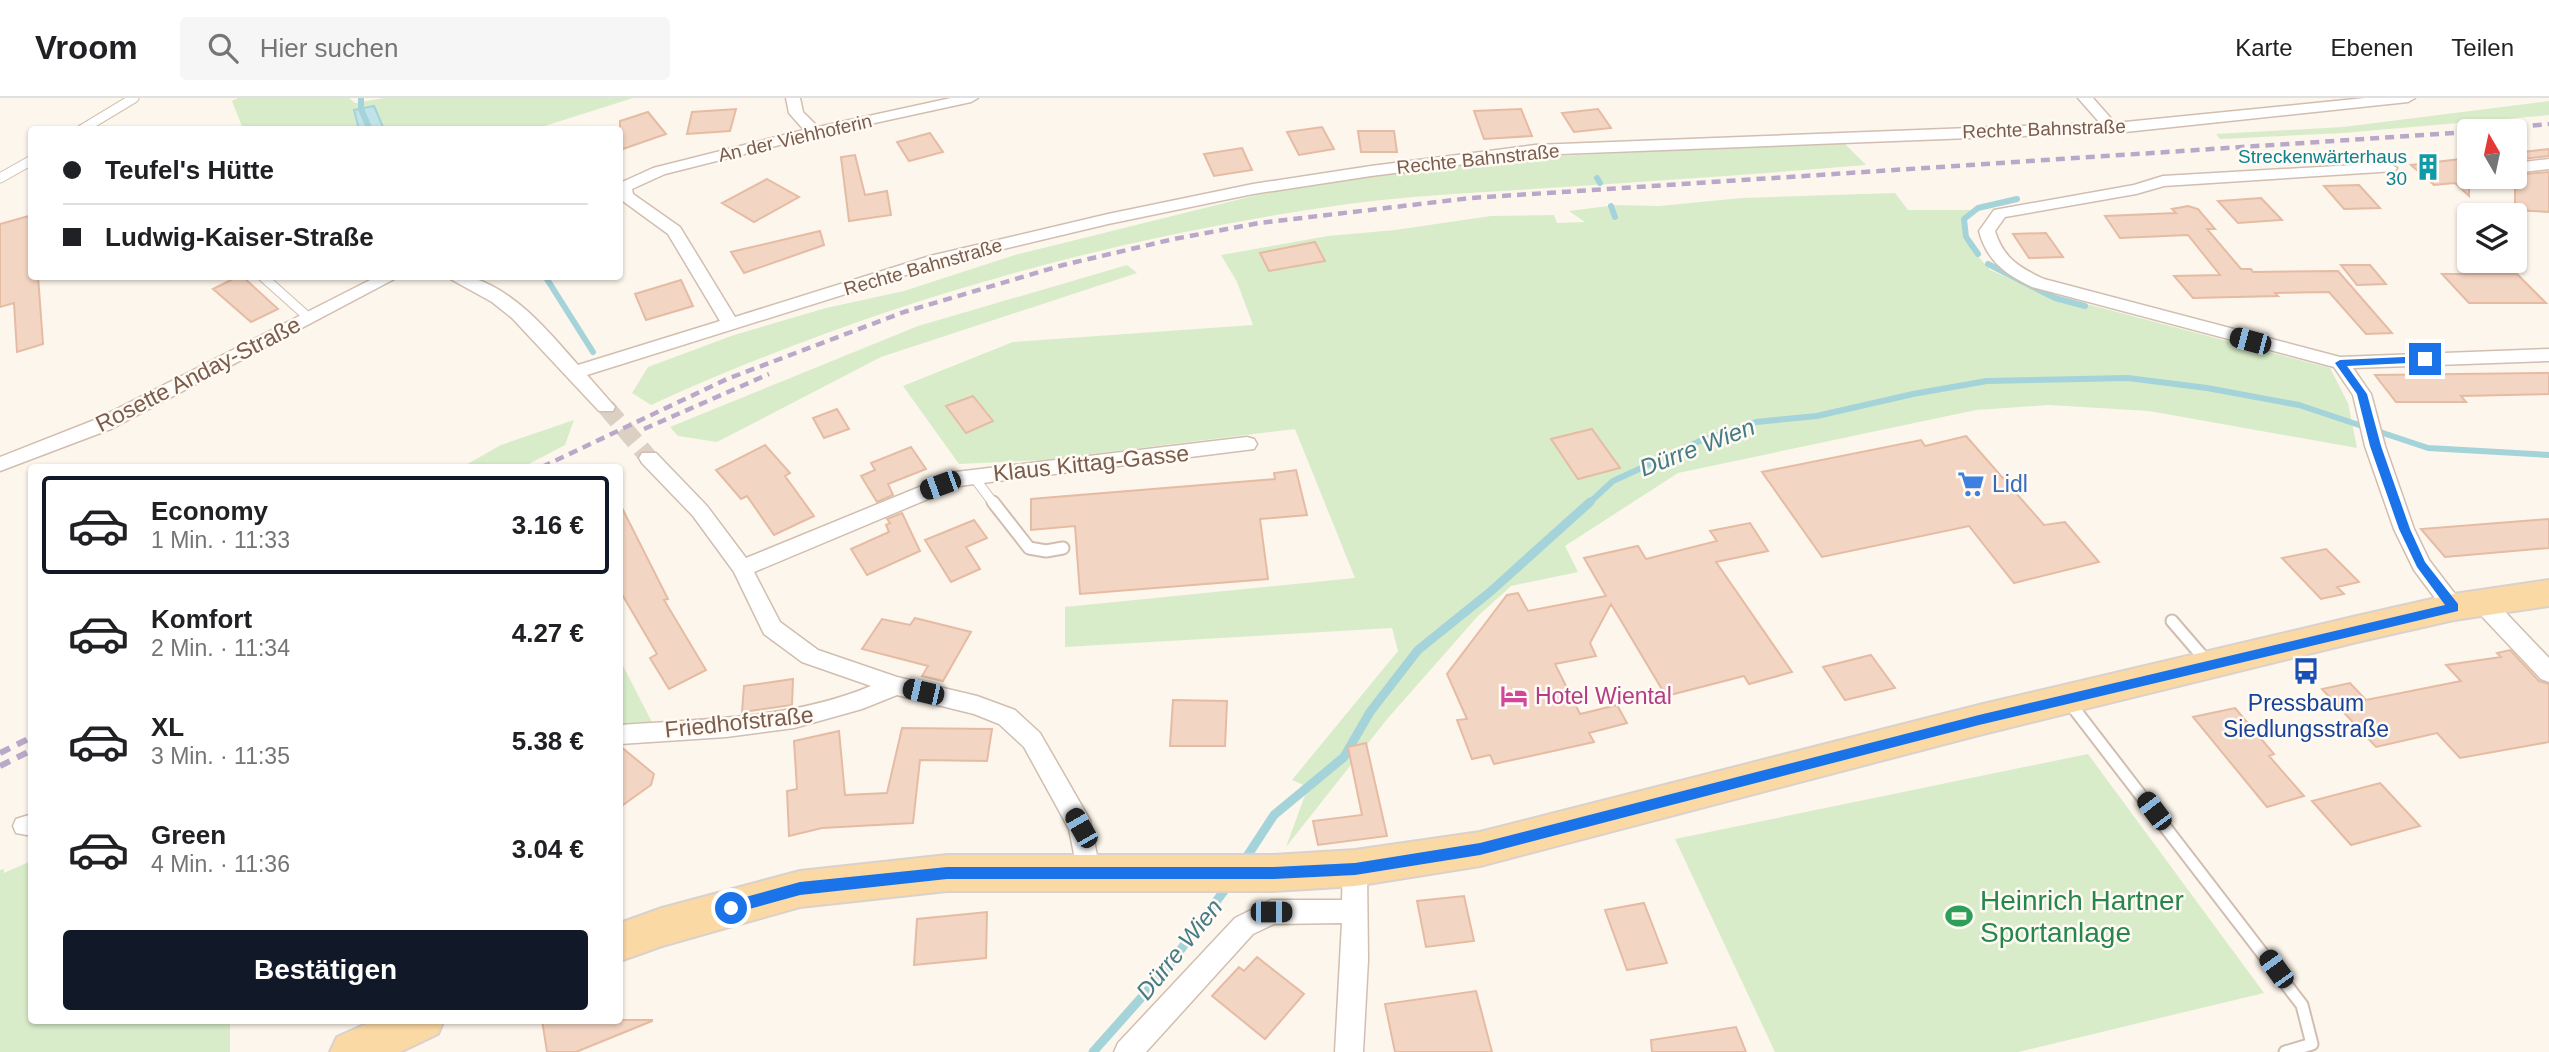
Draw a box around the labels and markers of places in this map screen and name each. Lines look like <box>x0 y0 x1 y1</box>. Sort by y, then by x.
place label: Streckenwärterhaus 30 <box>2238 146 2407 189</box>
building icon: Streckenwärterhaus 30 <box>2413 152 2443 182</box>
supermarket icon: Lidl <box>1956 469 1986 499</box>
place label: Lidl <box>1992 471 2028 497</box>
bus stop icon: Pressbaum Siedlungsstraße <box>2291 656 2321 686</box>
hotel icon: Hotel Wiental <box>1499 681 1529 711</box>
place label: Hotel Wiental <box>1535 683 1672 709</box>
place label: Pressbaum Siedlungsstraße <box>2223 690 2389 742</box>
place label: Heinrich Hartner Sportanlage <box>1980 885 2184 948</box>
sports icon: Heinrich Hartner Sportanlage <box>1944 901 1974 931</box>

